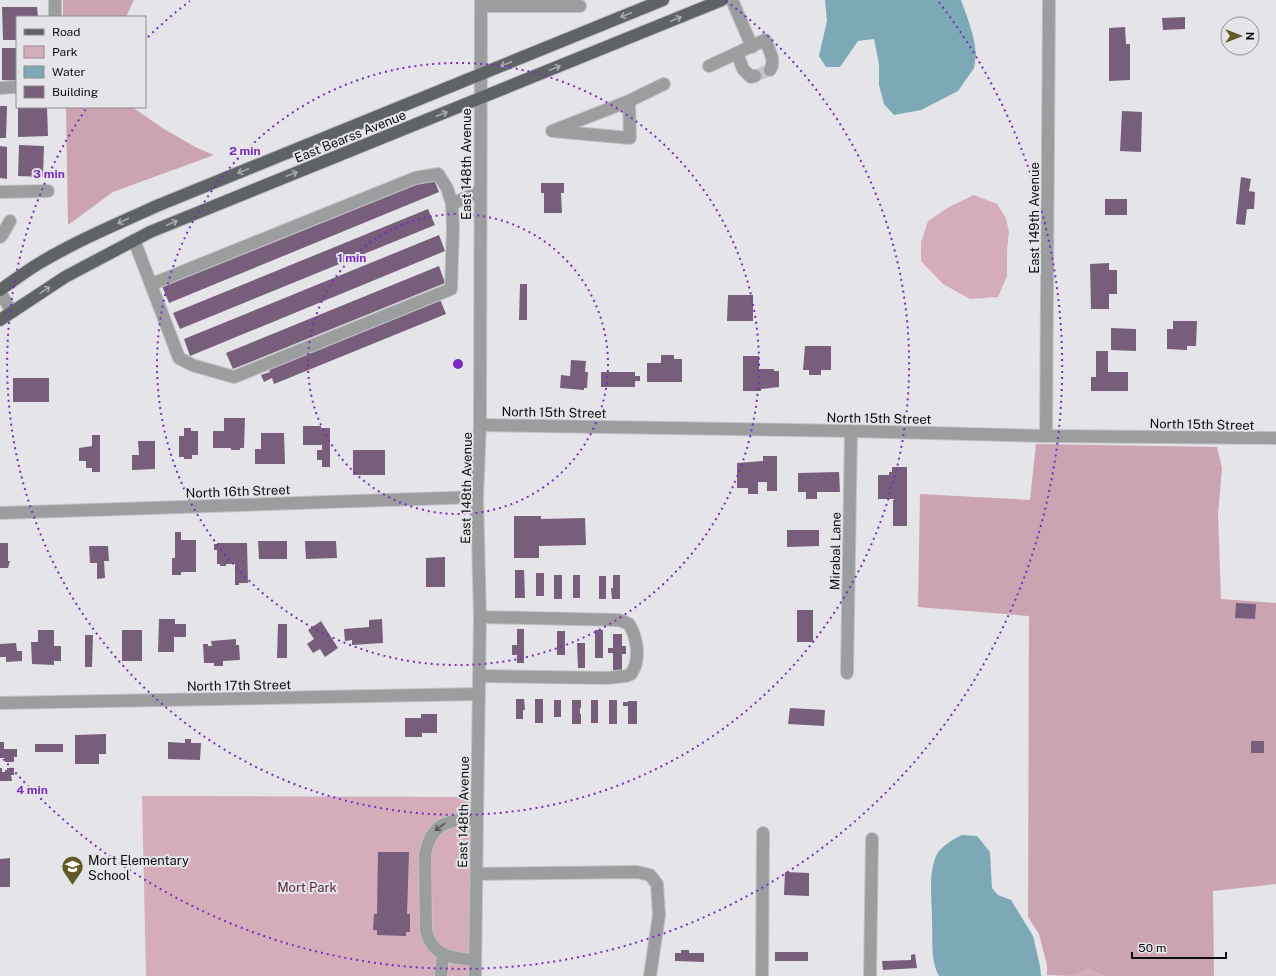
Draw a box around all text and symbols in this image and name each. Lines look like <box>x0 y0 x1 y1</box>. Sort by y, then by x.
one-way arrow <box>621 11 633 19</box>
one-way arrow <box>669 14 681 22</box>
legend <box>16 16 146 108</box>
north arrow <box>1220 16 1260 56</box>
text: Road <box>52 25 80 39</box>
text: N <box>1244 32 1256 40</box>
text: Park <box>52 45 78 59</box>
one-way arrow <box>500 60 512 68</box>
one-way arrow <box>549 63 561 71</box>
text: Water <box>52 65 86 79</box>
text: Building <box>52 85 98 99</box>
street label: East Bearss Avenue <box>292 107 408 166</box>
street label: East 148th Avenue <box>459 108 474 220</box>
one-way arrow <box>435 109 447 117</box>
text: 2 min <box>229 144 261 158</box>
street label: East 149th Avenue <box>1027 162 1042 274</box>
text: 3 min <box>33 167 65 181</box>
one-way arrow <box>237 167 249 175</box>
one-way arrow <box>286 170 298 178</box>
one-way arrow <box>118 218 130 225</box>
one-way arrow <box>165 219 177 226</box>
text: 1 min <box>338 251 366 265</box>
one-way arrow <box>39 286 50 294</box>
centre of rings <box>451 357 465 371</box>
street label: North 15th Street <box>501 404 607 421</box>
street label: North 15th Street <box>826 410 932 427</box>
street label: North 15th Street <box>1149 416 1255 433</box>
street label: East 148th Avenue <box>458 432 475 544</box>
street label: North 16th Street <box>185 482 291 501</box>
street label: Mirabal Lane <box>827 512 844 590</box>
street label: North 17th Street <box>187 677 291 694</box>
street label: East 148th Avenue <box>455 756 472 868</box>
text: 4 min <box>16 783 48 797</box>
one-way arrow <box>434 823 445 831</box>
place label: Mort Elementary School <box>88 853 189 883</box>
school or university icon: Mort Elementary School <box>59 854 85 887</box>
park label: Mort Park <box>277 880 337 895</box>
scale bar <box>1132 934 1226 960</box>
text: 50 m <box>1138 941 1166 955</box>

